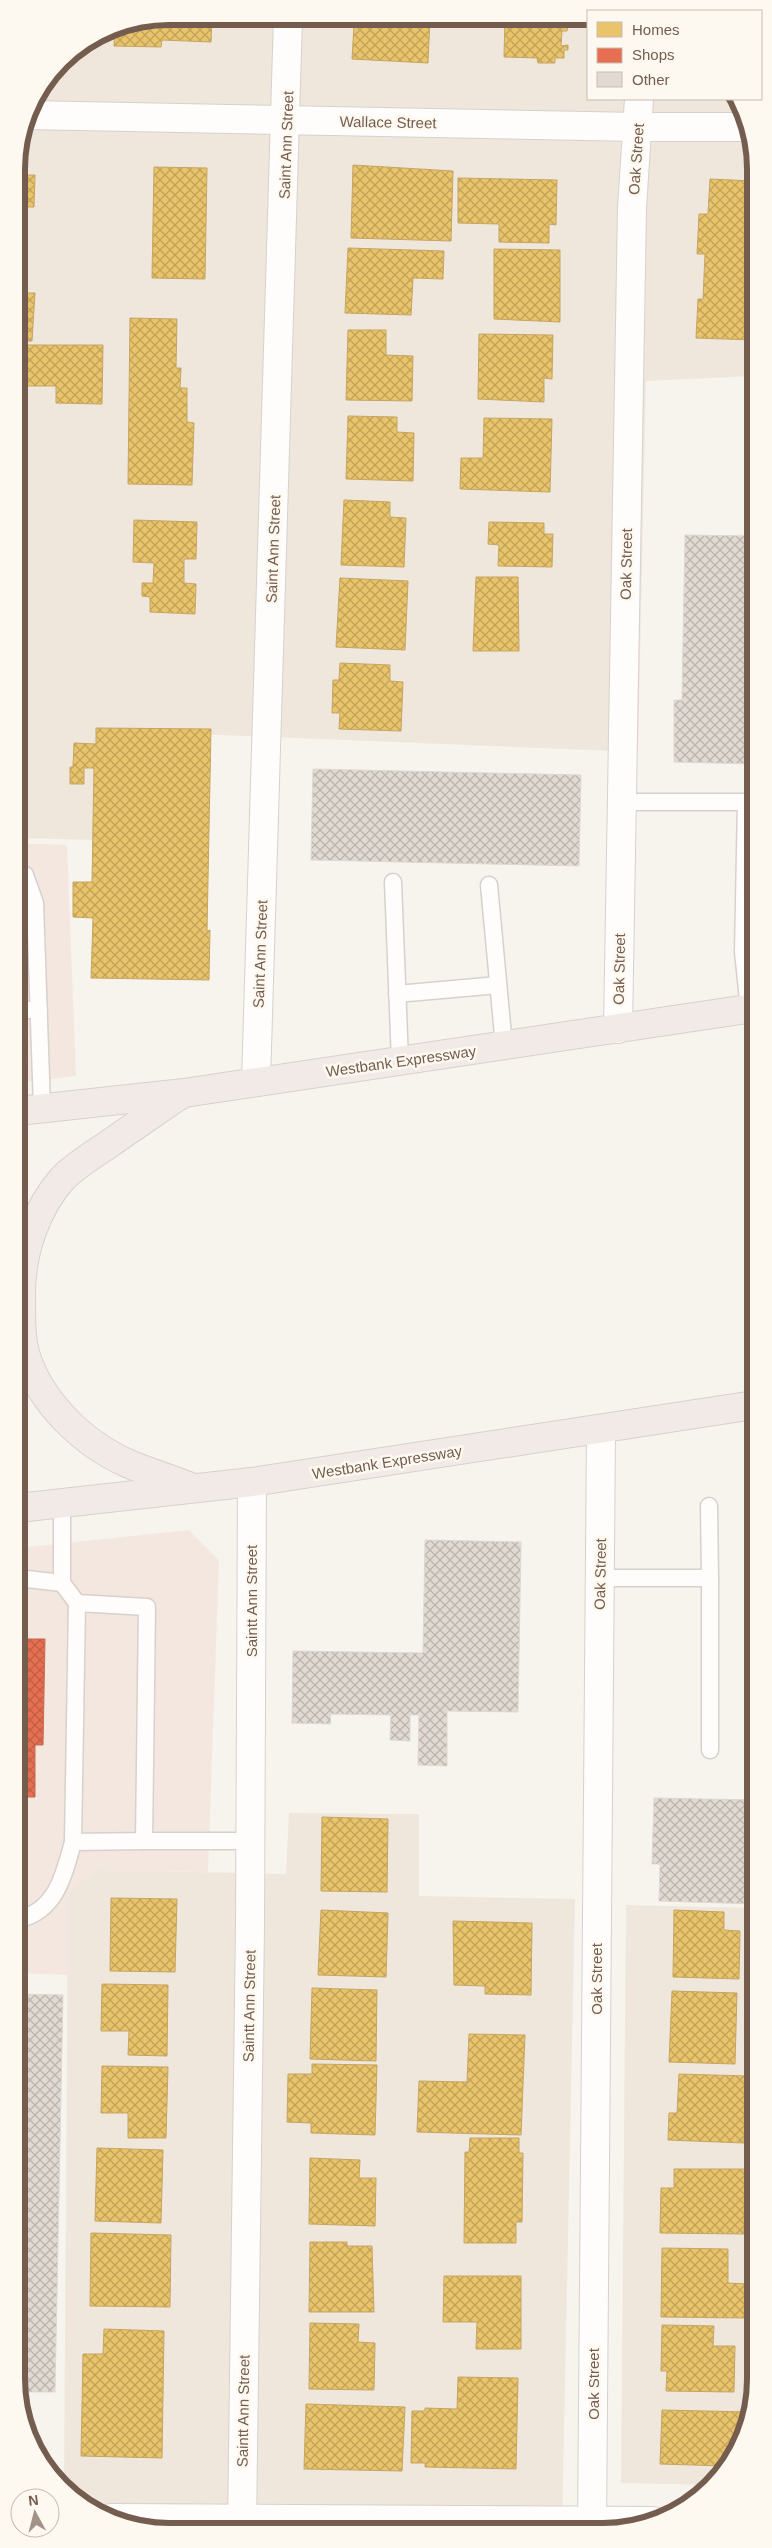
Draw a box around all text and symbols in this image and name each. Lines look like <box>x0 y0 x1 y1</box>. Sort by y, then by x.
legend <box>587 10 762 100</box>
text: Homes <box>632 21 680 38</box>
text: Shops <box>632 46 675 63</box>
text: Other <box>632 71 670 88</box>
street label: Saint Ann Street <box>276 90 296 199</box>
street label: Wallace Street <box>339 113 437 131</box>
street label: Oak Street <box>625 122 647 195</box>
street label: Saint Ann Street <box>263 494 283 603</box>
street label: Oak Street <box>617 527 635 600</box>
street label: Saint Ann Street <box>250 899 270 1008</box>
street label: Oak Street <box>610 932 628 1005</box>
street label: Westbank Expressway <box>325 1042 478 1080</box>
street label: Westbank Expressway <box>311 1442 464 1482</box>
street label: Oak Street <box>591 1537 609 1610</box>
street label: Saintt Ann Street <box>243 1544 260 1657</box>
street label: Oak Street <box>588 1942 605 2015</box>
street label: Saintt Ann Street <box>240 1949 258 2062</box>
street label: Oak Street <box>585 2347 602 2420</box>
street label: Saintt Ann Street <box>234 2354 252 2467</box>
north arrow <box>10 2488 60 2538</box>
text: N <box>27 2492 39 2509</box>

